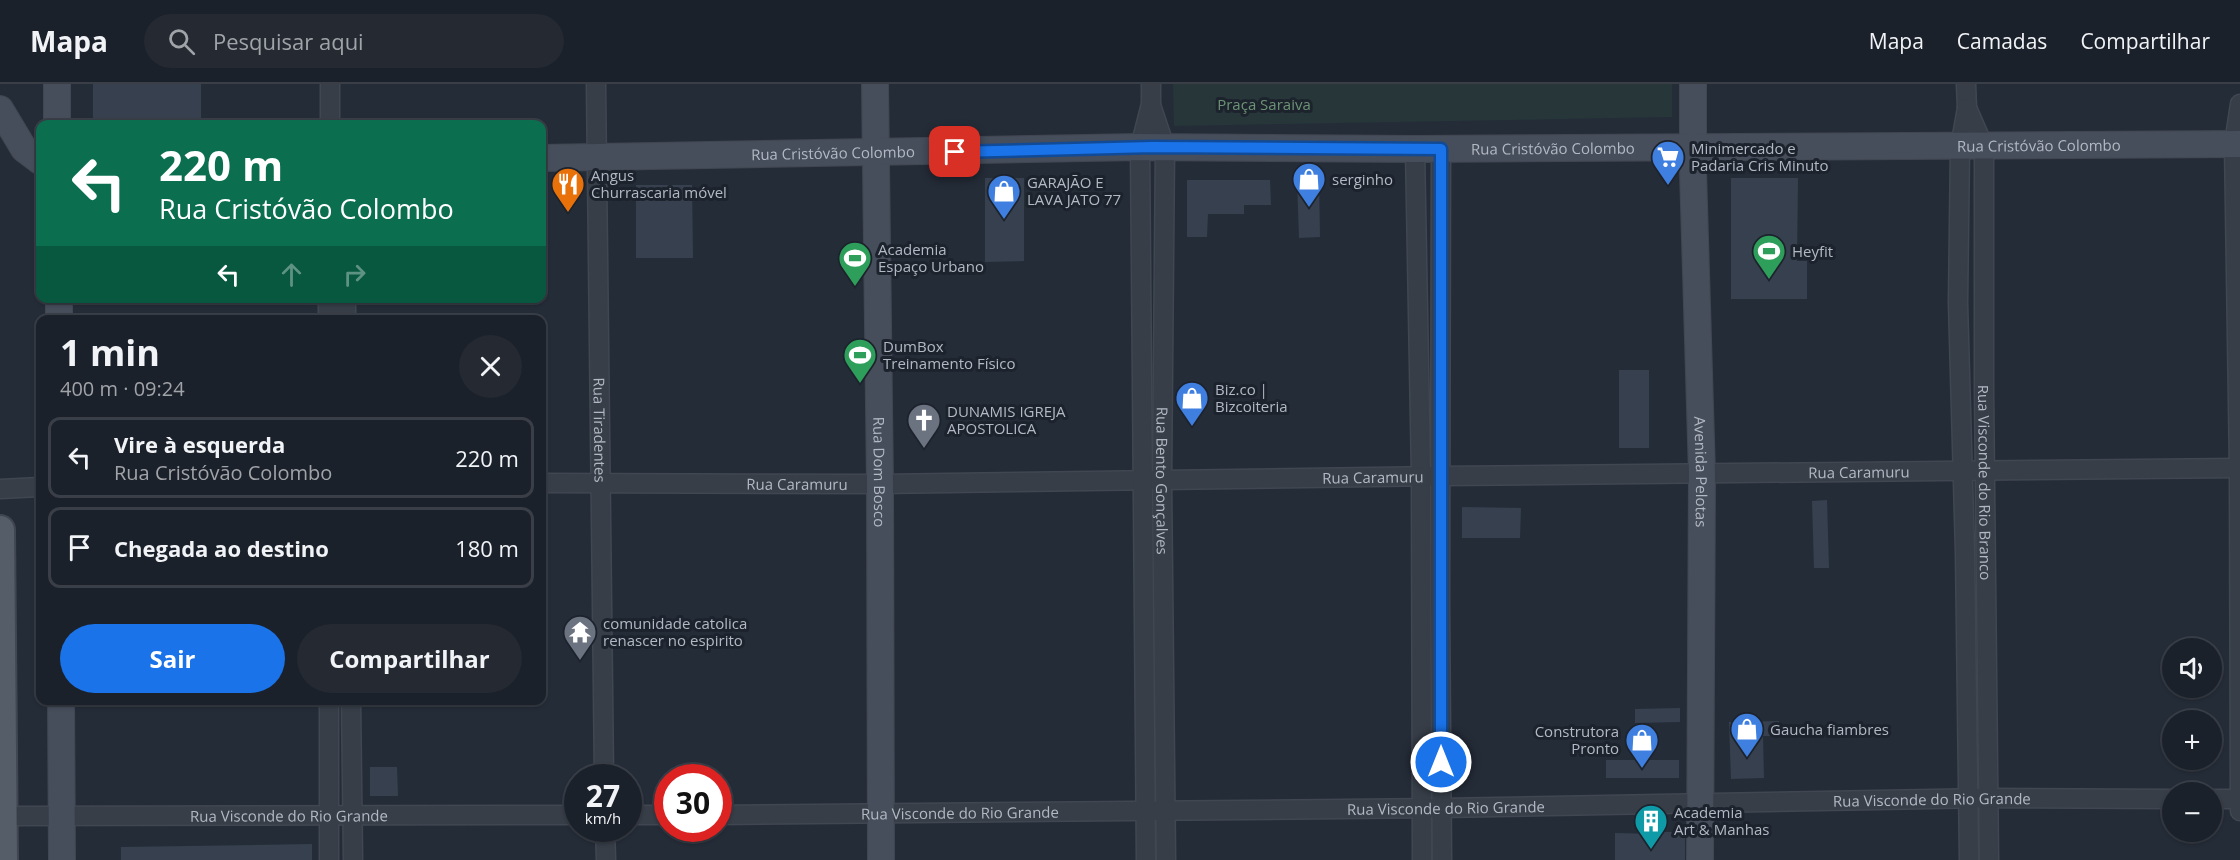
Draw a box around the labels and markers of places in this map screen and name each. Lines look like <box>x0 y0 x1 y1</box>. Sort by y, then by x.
pin <box>929 126 980 177</box>
place label: Minimercado e Padaria Cris Minuto <box>1691 138 1828 175</box>
supermarket icon: Minimercado e Padaria Cris Minuto <box>1650 139 1686 186</box>
shop icon: serginho <box>1291 161 1327 208</box>
place label: Angus Churrascaria móvel <box>591 165 727 202</box>
restaurant icon: Angus Churrascaria móvel <box>550 166 586 213</box>
place label: serginho <box>1332 169 1393 189</box>
place label: GARAJÃO E LAVA JATO 77 <box>1027 172 1121 209</box>
shop icon: GARAJÃO E LAVA JATO 77 <box>986 173 1022 220</box>
sports icon: Heyfit <box>1751 233 1787 280</box>
place label: Academia Espaço Urbano <box>878 239 984 276</box>
sports icon: Academia Espaço Urbano <box>837 240 873 287</box>
place label: Heyfit <box>1792 241 1833 261</box>
place label: DumBox Treinamento Físico <box>883 336 1016 373</box>
sports icon: DumBox Treinamento Físico <box>842 337 878 384</box>
place label: Biz.co | Bizcoiteria <box>1215 379 1288 416</box>
shop icon: Biz.co | Bizcoiteria <box>1174 380 1210 427</box>
place label: DUNAMIS IGREJA APOSTOLICA <box>947 401 1066 438</box>
church icon: DUNAMIS IGREJA APOSTOLICA <box>906 402 942 449</box>
place label: comunidade catolica renascer no espirito <box>603 613 747 650</box>
temple icon: comunidade catolica renascer no espirito <box>562 614 598 661</box>
shop icon: Gaucha fiambres <box>1729 711 1765 758</box>
place label: Gaucha fiambres <box>1770 719 1889 739</box>
place label: Construtora Pronto <box>1535 721 1619 758</box>
shop icon: Construtora Pronto <box>1624 722 1660 769</box>
place label: Academia Art & Manhas <box>1674 802 1769 839</box>
building icon: Academia Art & Manhas <box>1633 803 1669 850</box>

